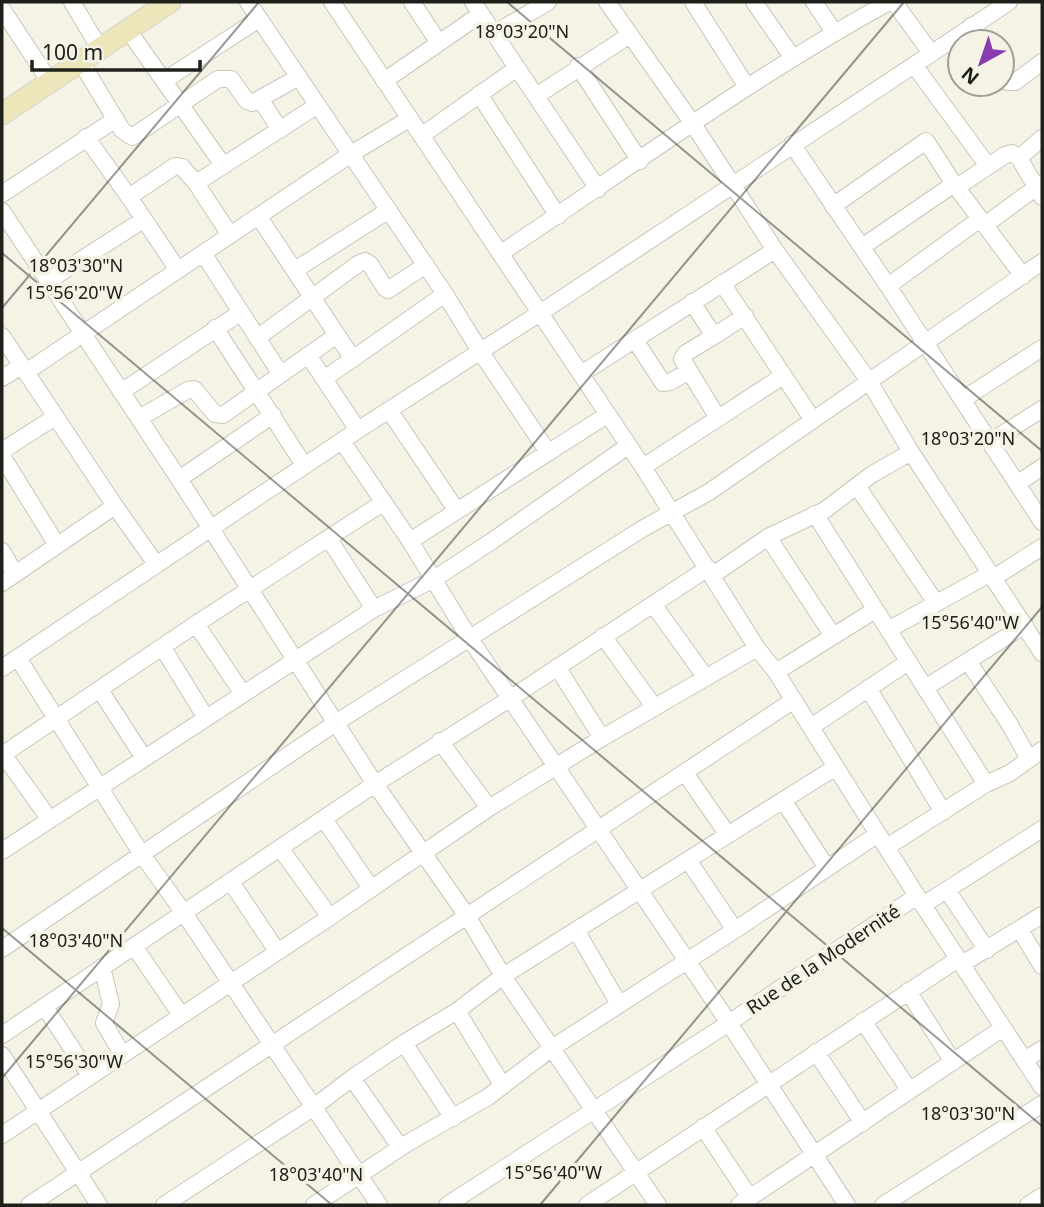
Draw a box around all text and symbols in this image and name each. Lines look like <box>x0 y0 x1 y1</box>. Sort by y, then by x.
text: 18°03'20"N <box>475 19 569 43</box>
scale bar <box>32 28 200 72</box>
north arrow <box>946 28 1016 98</box>
text: 100 m <box>42 38 103 66</box>
text: N <box>956 61 984 91</box>
text: 18°03'30"N <box>29 253 123 277</box>
text: 15°56'20"W <box>25 280 123 304</box>
text: 18°03'20"N <box>921 426 1015 450</box>
text: 15°56'40"W <box>921 610 1019 634</box>
street label: Rue de la Modernité <box>741 898 905 1020</box>
text: 18°03'40"N <box>29 928 123 952</box>
text: 15°56'30"W <box>25 1049 123 1073</box>
text: 18°03'30"N <box>921 1101 1015 1125</box>
text: 15°56'40"W <box>504 1160 602 1184</box>
text: 18°03'40"N <box>269 1162 363 1186</box>

